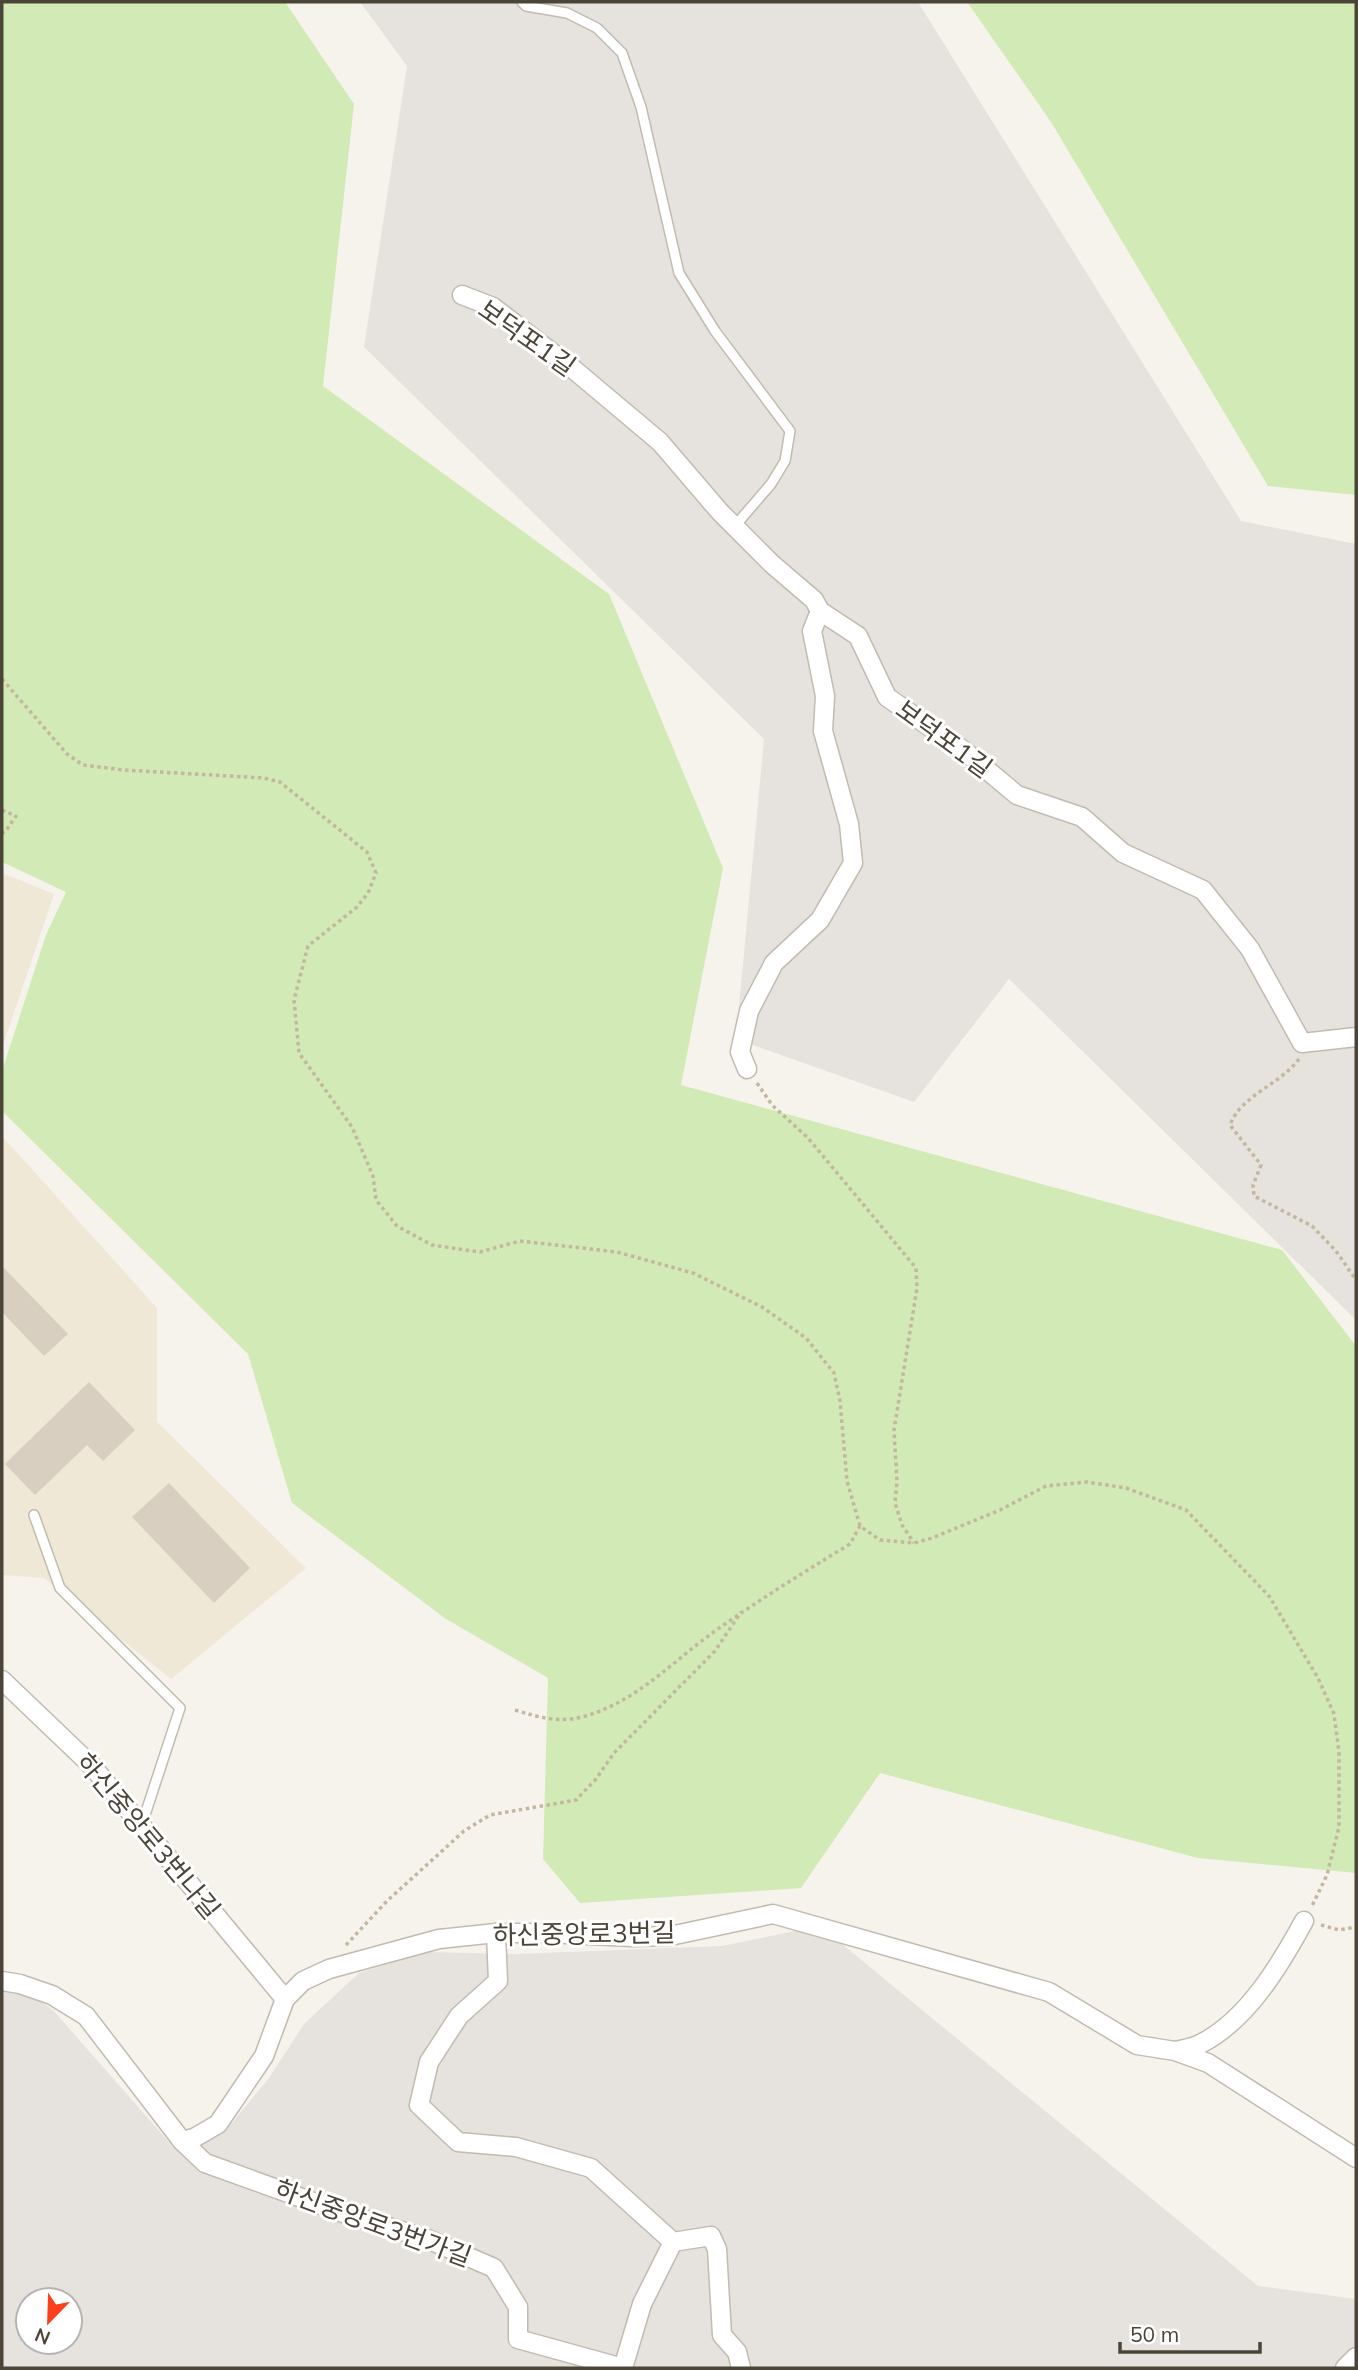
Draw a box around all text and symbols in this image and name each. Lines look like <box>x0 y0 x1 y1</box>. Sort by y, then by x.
street label: 보덕포1길 <box>472 292 582 383</box>
street label: 보덕포1길 <box>890 693 999 785</box>
street label: 하신중앙로3번나길 <box>69 1746 228 1926</box>
street label: 하신중앙로3번길 <box>492 1915 676 1952</box>
street label: 하신중앙로3번가길 <box>270 2172 476 2273</box>
north arrow <box>14 2286 84 2356</box>
scale bar <box>1120 2310 1260 2354</box>
text: 50 m <box>1130 2321 1179 2347</box>
text: N <box>31 2323 54 2350</box>

